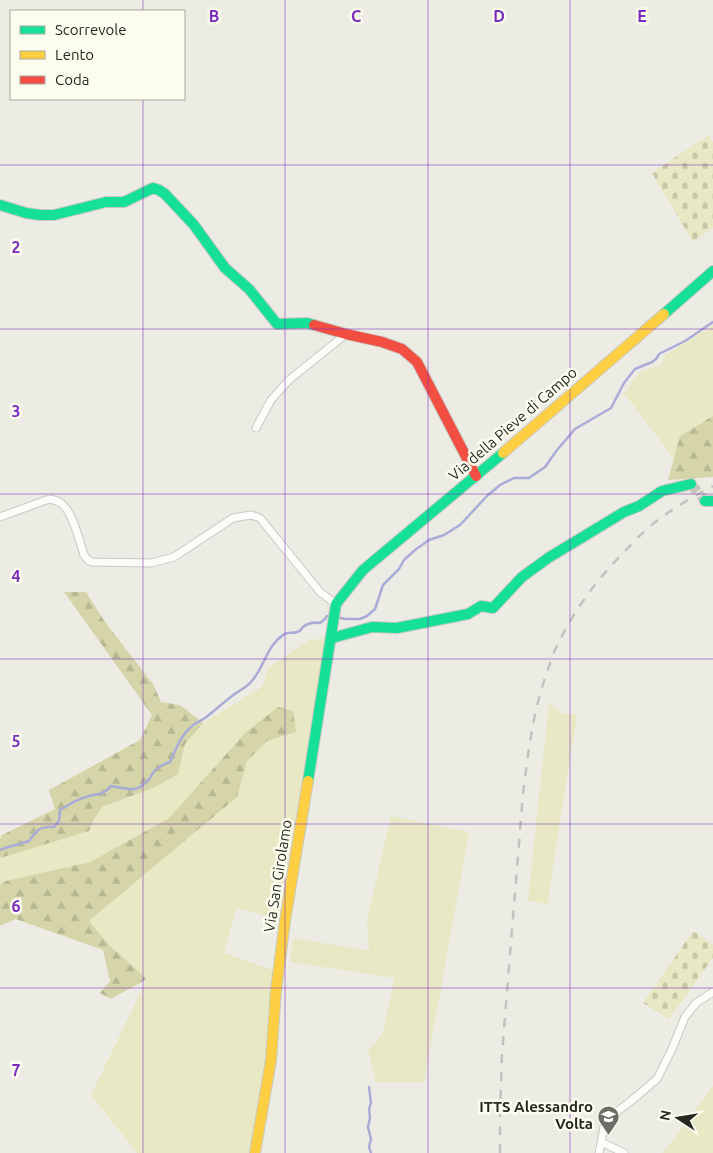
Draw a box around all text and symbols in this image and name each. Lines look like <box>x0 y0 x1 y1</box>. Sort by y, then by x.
text: B <box>209 7 219 25</box>
text: C <box>351 7 361 25</box>
text: D <box>493 7 505 25</box>
text: E <box>637 7 647 25</box>
legend <box>10 10 185 100</box>
text: Scorrevole <box>55 21 126 38</box>
text: Lento <box>55 46 94 63</box>
text: Coda <box>55 71 89 88</box>
text: 2 <box>11 238 21 256</box>
street label: Via della Pieve di Campo <box>445 363 580 484</box>
text: 3 <box>11 402 21 420</box>
text: 4 <box>11 567 21 585</box>
text: 5 <box>11 732 21 750</box>
street label: Via San Girolamo <box>260 818 295 933</box>
text: 6 <box>11 897 21 915</box>
text: 7 <box>11 1061 21 1079</box>
north arrow <box>653 1093 703 1143</box>
place label: ITTS Alessandro Volta <box>479 1098 593 1132</box>
school or university icon: ITTS Alessandro Volta <box>597 1104 621 1135</box>
text: N <box>656 1109 674 1122</box>

